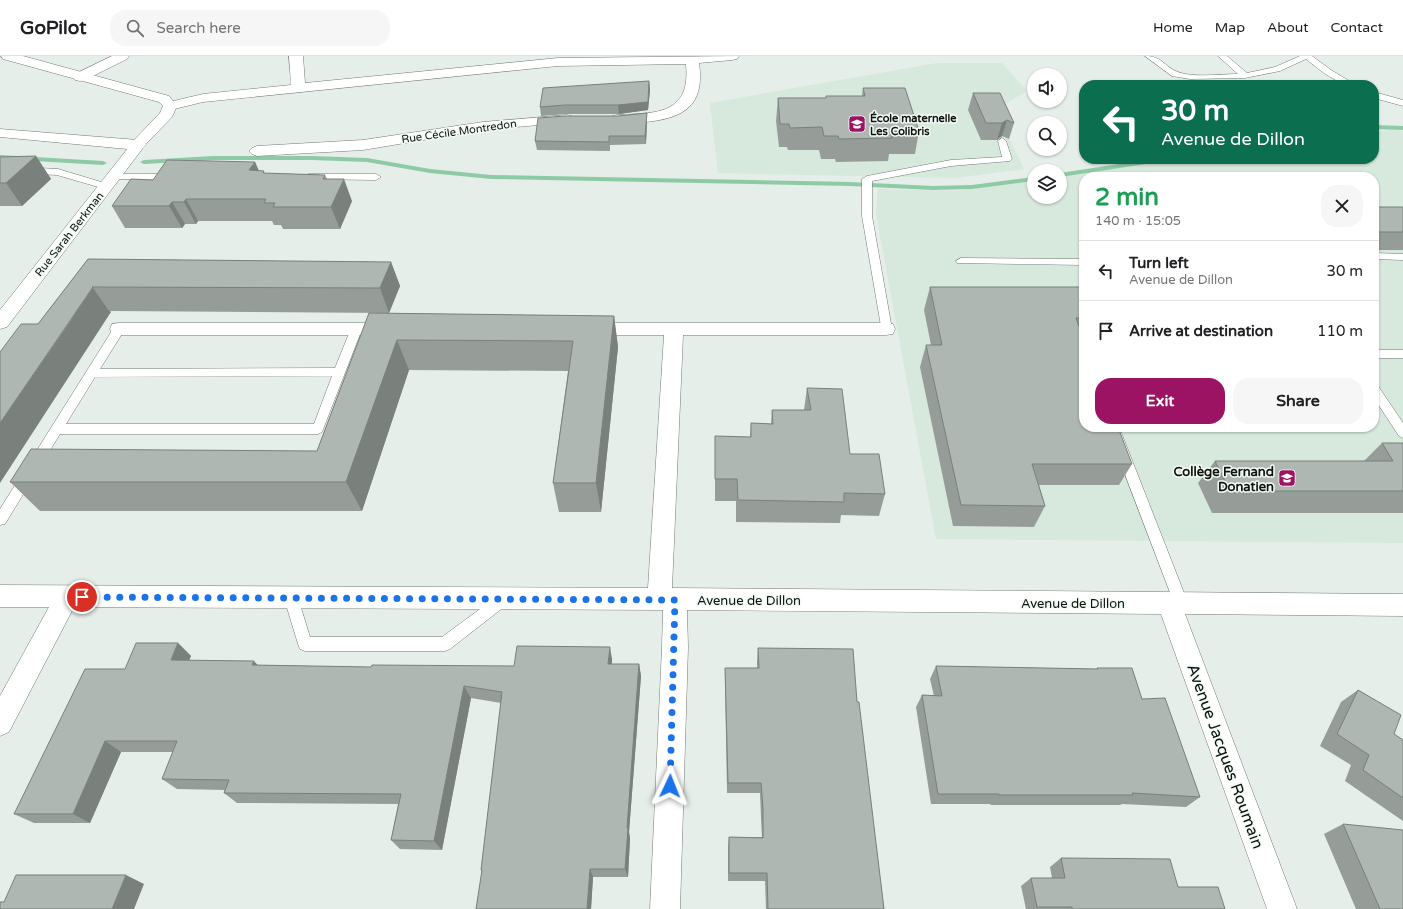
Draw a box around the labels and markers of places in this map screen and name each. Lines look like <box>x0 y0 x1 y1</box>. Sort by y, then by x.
place label: École maternelle Les Colibris <box>870 111 957 138</box>
school or university icon: École maternelle Les Colibris <box>847 114 867 134</box>
place label: Collège Fernand Donatien <box>1173 464 1274 495</box>
school or university icon: Collège Fernand Donatien <box>1277 468 1297 488</box>
pin <box>65 580 99 614</box>

